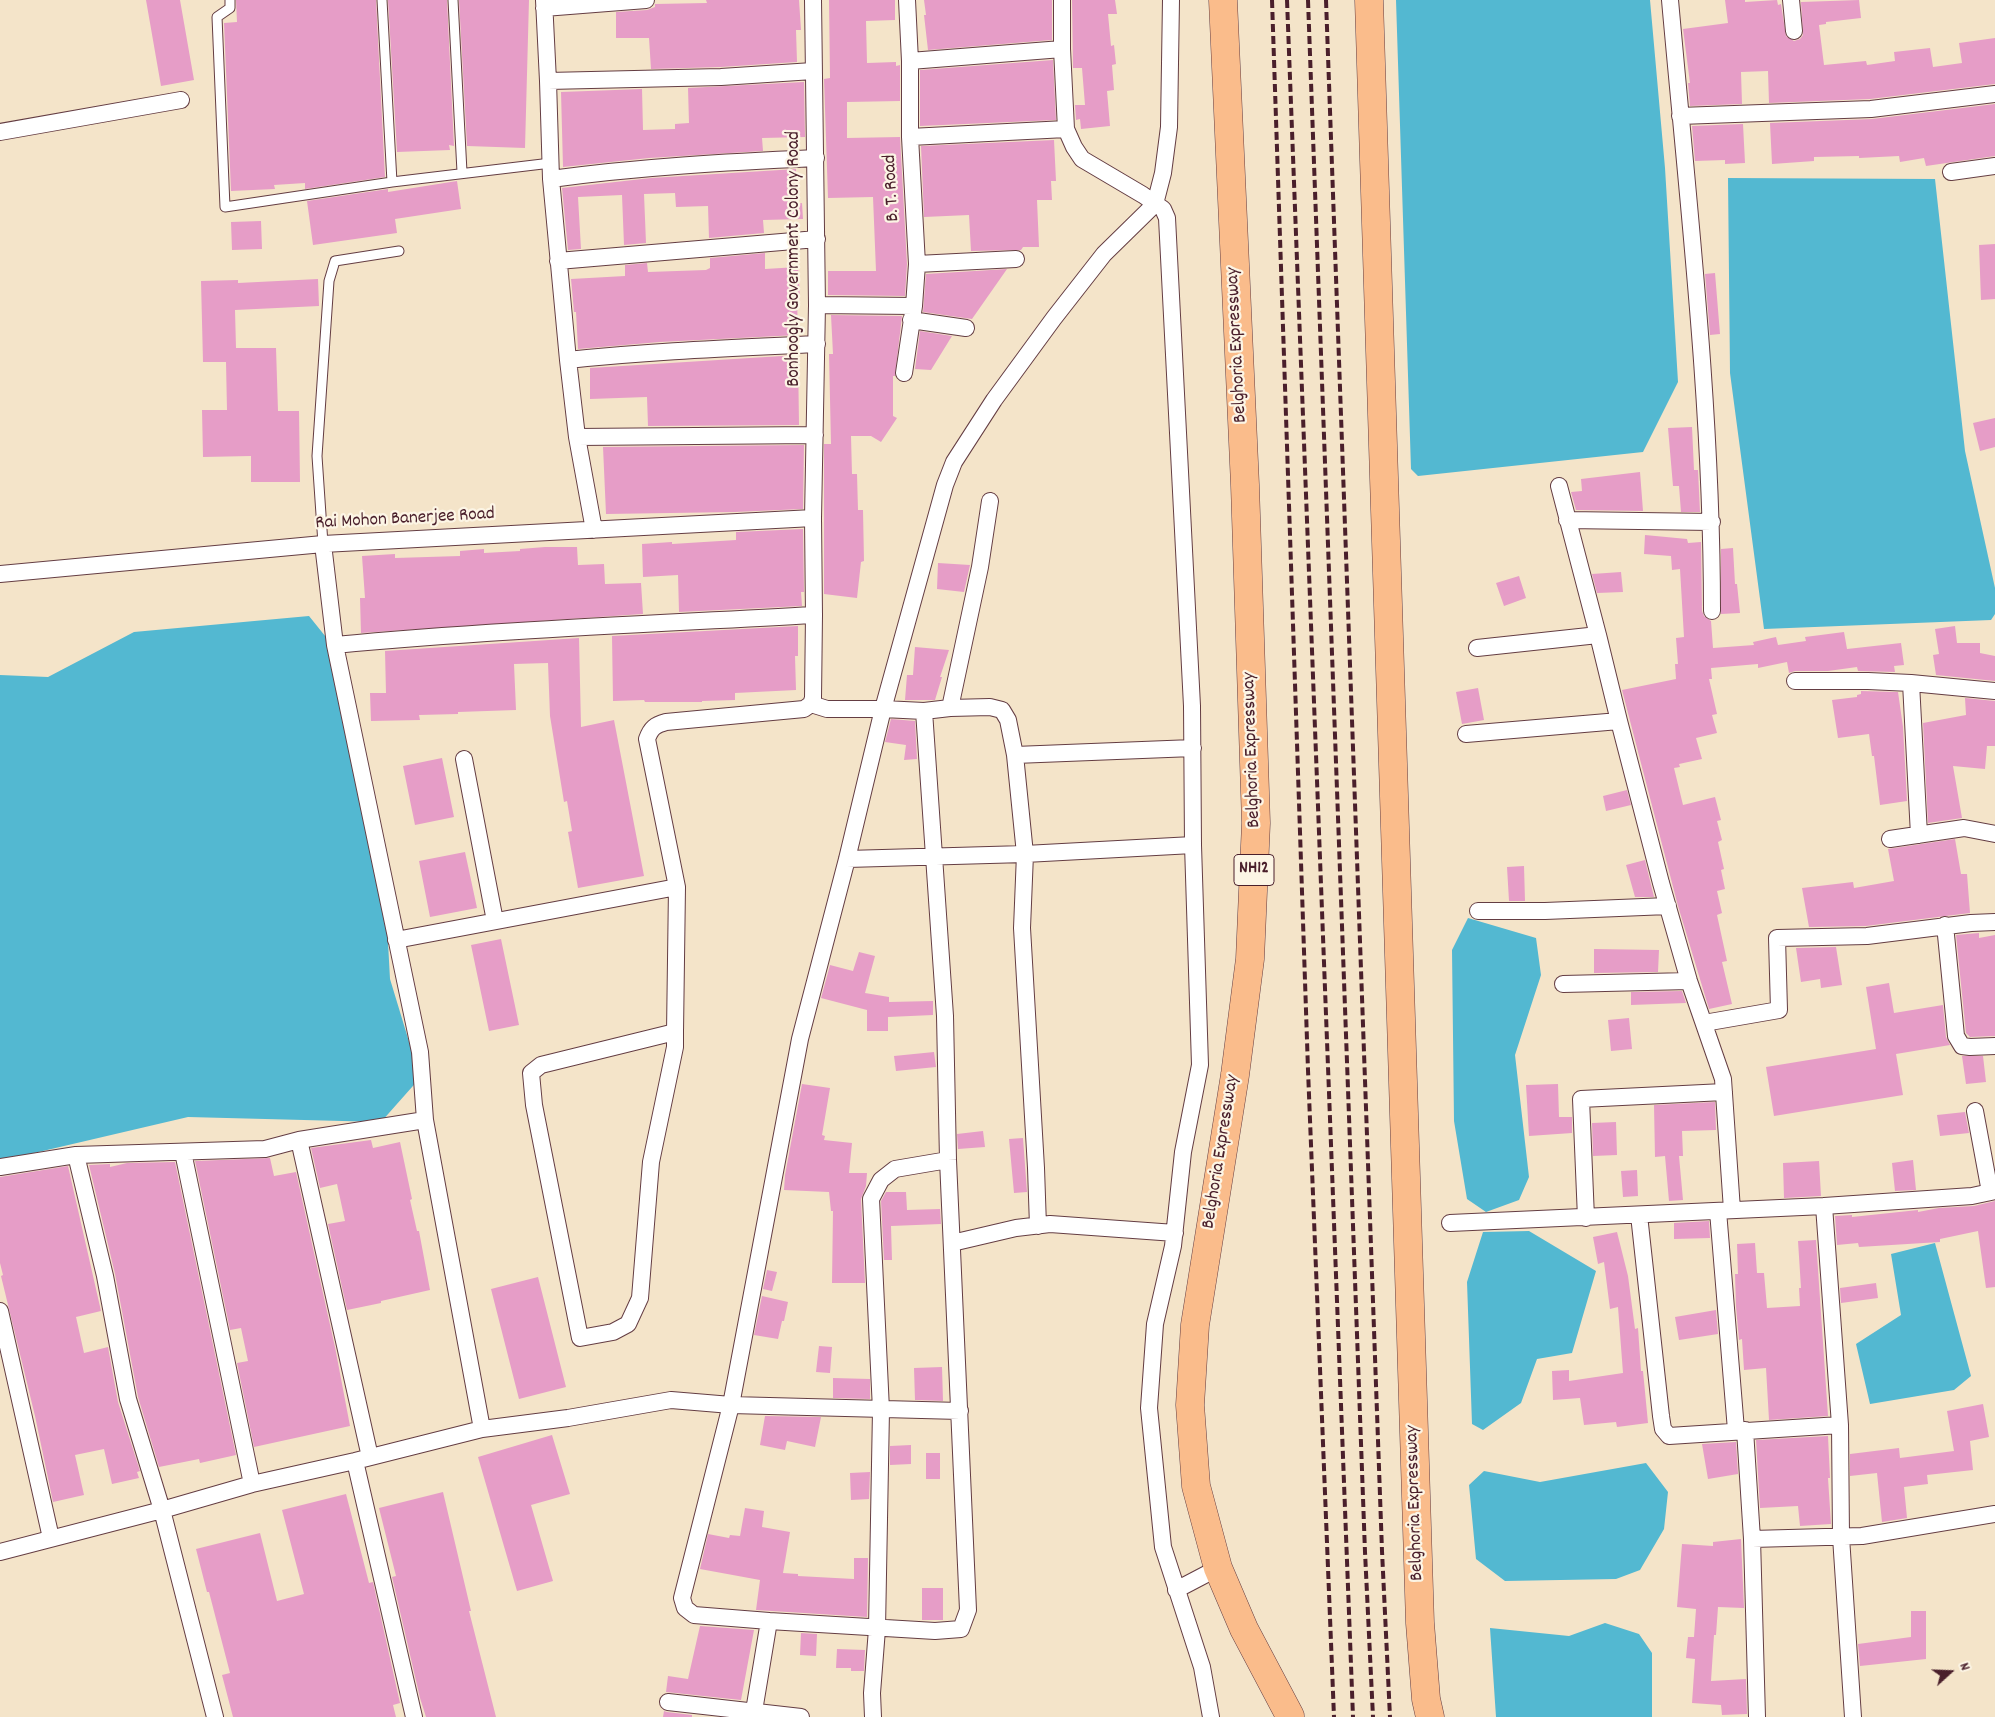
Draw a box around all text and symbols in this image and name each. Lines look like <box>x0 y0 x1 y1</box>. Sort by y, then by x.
street label: Bonhoogly Government Colony Road <box>784 131 806 387</box>
street label: B. T. Road <box>880 154 906 222</box>
street label: Belghoria Expressway <box>1223 267 1253 423</box>
street label: Rai Mohon Banerjee Road <box>315 504 495 536</box>
street label: Belghoria Expressway <box>1239 672 1267 828</box>
road number: NH12 <box>1234 854 1274 886</box>
street label: Belghoria Expressway <box>1199 1073 1245 1231</box>
street label: Belghoria Expressway <box>1402 1425 1430 1581</box>
north arrow <box>1925 1647 1975 1697</box>
text: N <box>1954 1660 1975 1674</box>

